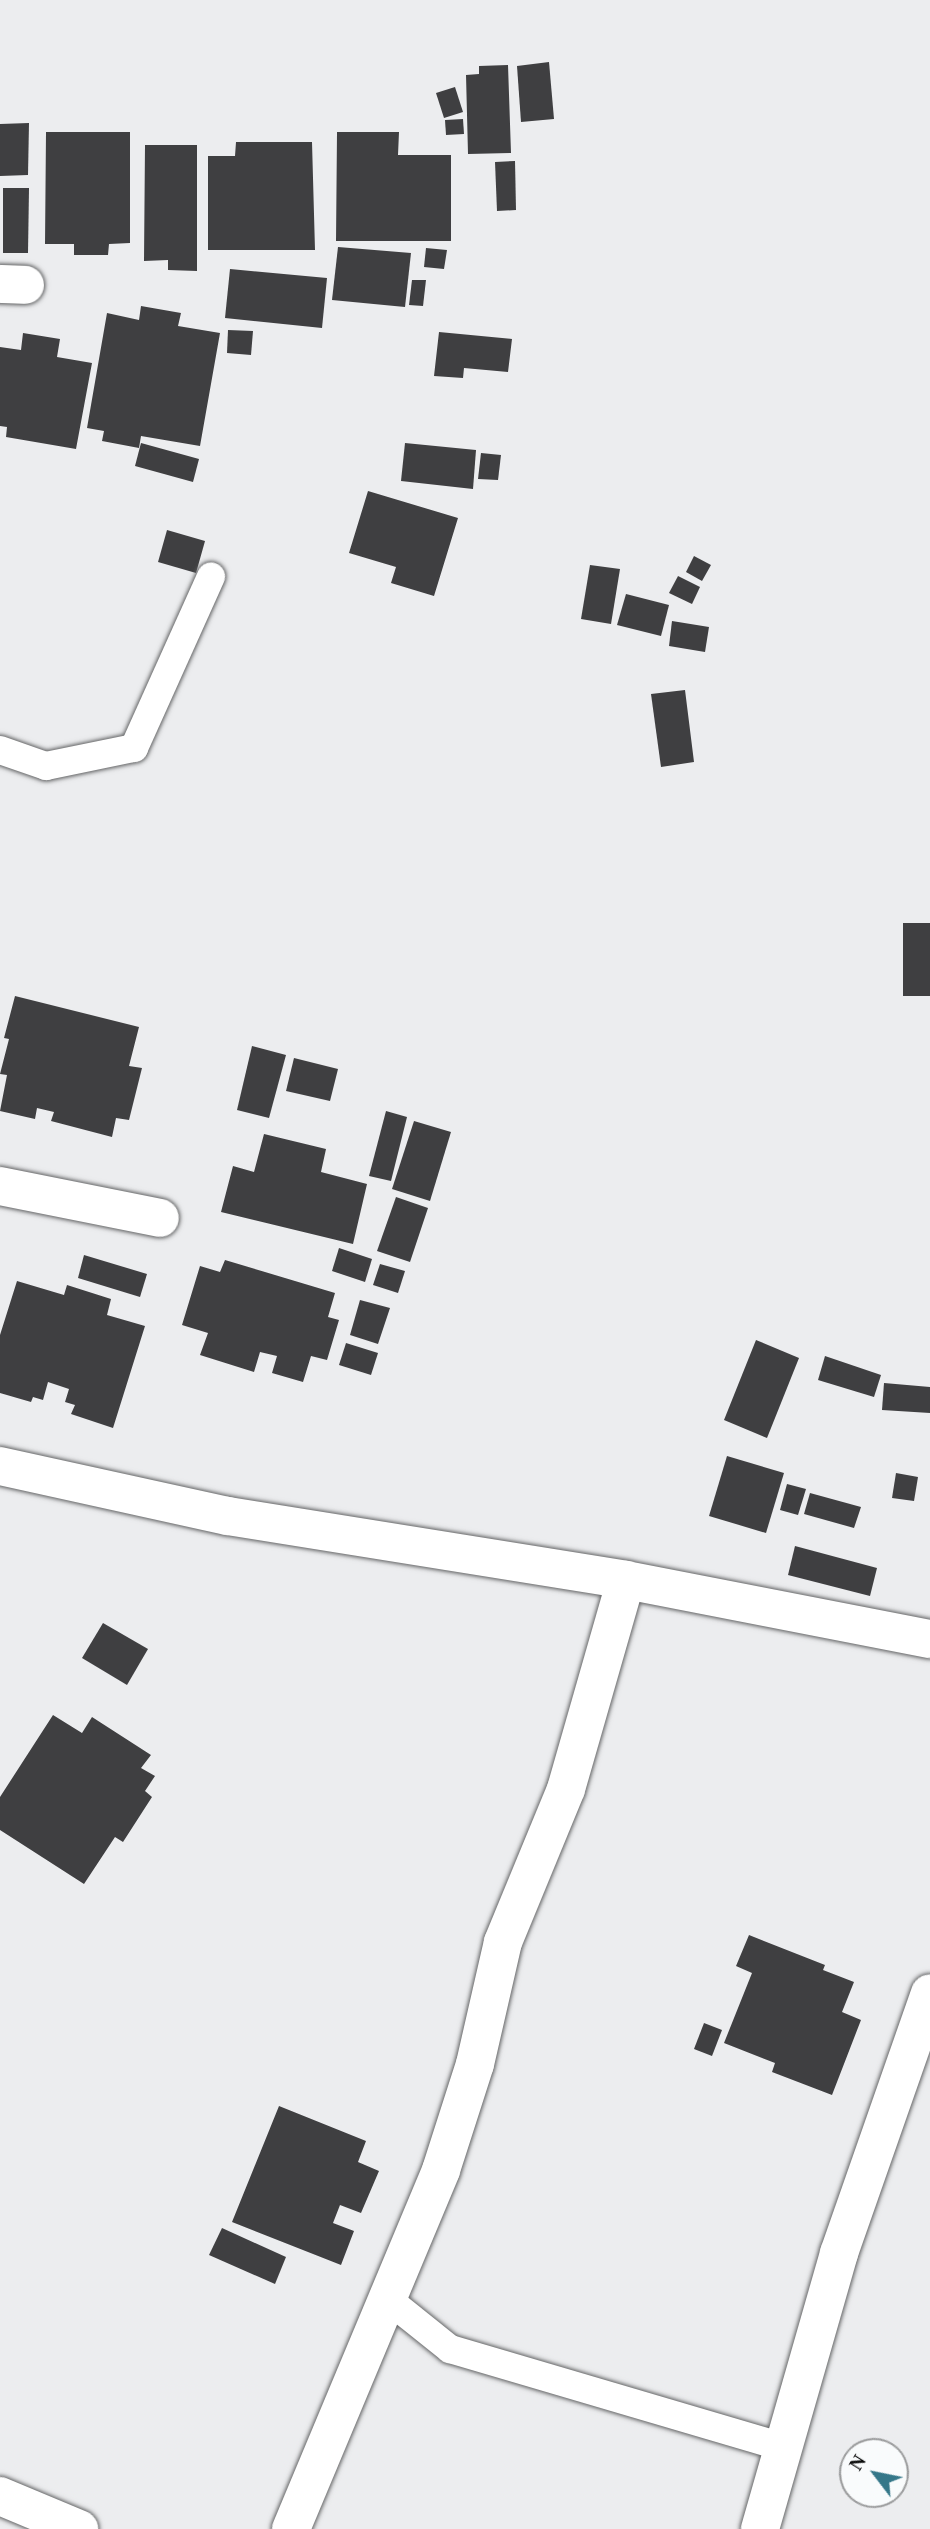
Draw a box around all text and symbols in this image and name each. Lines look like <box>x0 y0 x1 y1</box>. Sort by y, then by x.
north arrow <box>839 2438 909 2508</box>
text: N <box>845 2451 870 2474</box>

